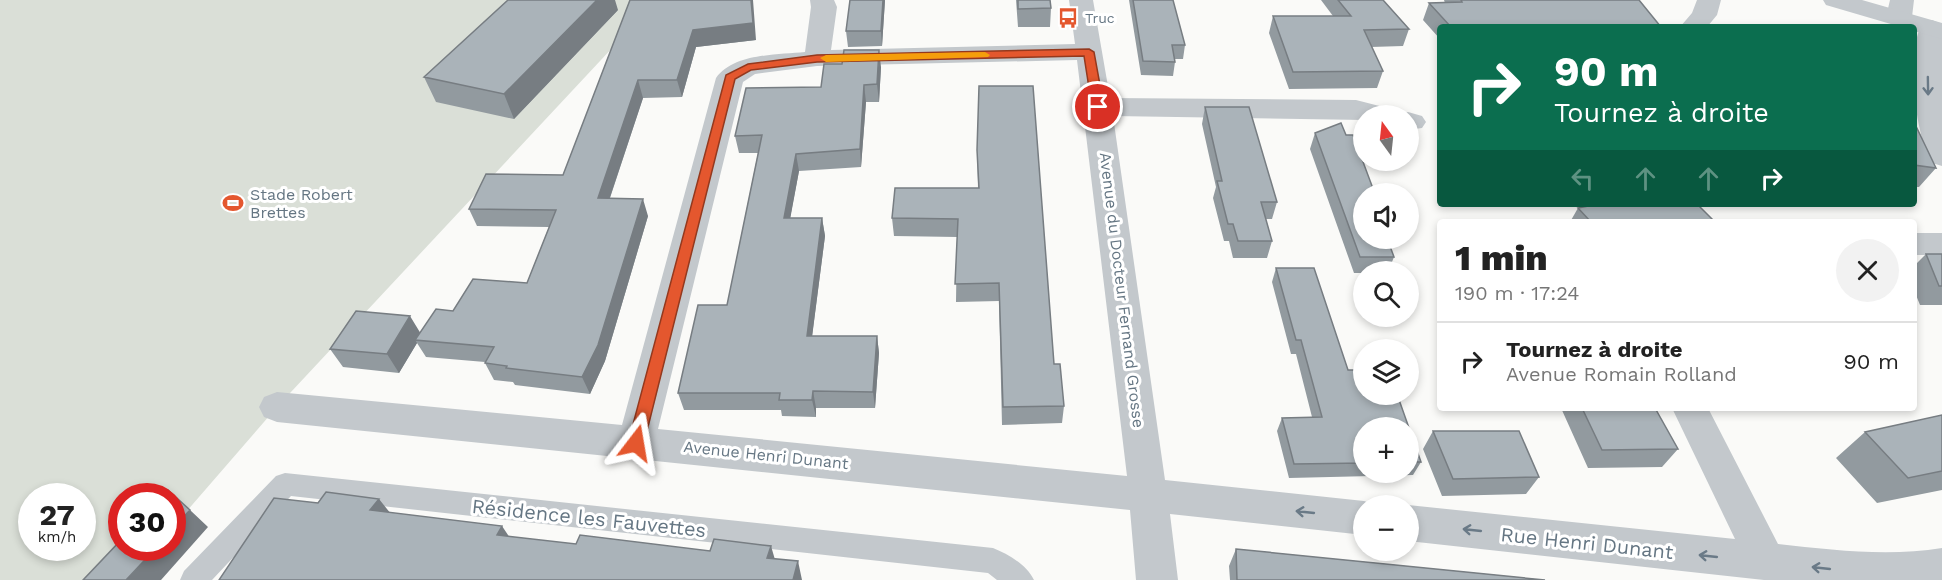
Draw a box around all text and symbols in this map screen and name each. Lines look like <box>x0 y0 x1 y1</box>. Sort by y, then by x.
bus stop icon: Truc <box>1056 6 1080 30</box>
place label: Truc <box>1085 10 1115 26</box>
text: 90 m <box>1554 47 1658 96</box>
icon: right <box>1455 48 1533 126</box>
one-way arrow <box>1922 75 1934 95</box>
pin <box>1072 81 1123 132</box>
icon: arrive <box>1081 90 1114 123</box>
text: Tournez à droite <box>1554 97 1769 129</box>
north arrow <box>1353 105 1419 171</box>
map controls <box>1353 105 1419 561</box>
street label: Avenue du Docteur Fernand Grosse <box>1096 151 1148 429</box>
icon: left <box>1566 162 1599 195</box>
icon: ahead <box>1629 162 1662 195</box>
icon: ahead <box>1692 162 1725 195</box>
icon: right <box>1755 162 1788 195</box>
button: sound <box>1353 183 1419 249</box>
place label: Stade Robert Brettes <box>250 185 353 222</box>
sports icon: Stade Robert Brettes <box>221 191 245 215</box>
text: 1 min <box>1455 237 1548 279</box>
button: close <box>1836 239 1899 302</box>
button: search <box>1353 261 1419 327</box>
text: 190 m · 17:24 <box>1455 281 1579 305</box>
text: Tournez à droite <box>1506 337 1683 362</box>
button: layers <box>1353 339 1419 405</box>
icon: right <box>1455 345 1488 378</box>
text: 90 m <box>1843 349 1899 374</box>
text: Avenue Romain Rolland <box>1506 362 1737 386</box>
position arrow <box>604 411 668 475</box>
button: + <box>1353 417 1419 483</box>
street label: Avenue Henri Dunant <box>683 437 850 473</box>
speed limit sign: 30 <box>108 483 186 561</box>
street label: Résidence les Fauvettes <box>471 494 707 542</box>
button: − <box>1353 495 1419 561</box>
text: 27 <box>39 497 75 532</box>
one-way arrow <box>1296 506 1316 517</box>
street label: Rue Henri Dunant <box>1499 522 1675 564</box>
one-way arrow <box>1462 524 1482 535</box>
text: km/h <box>38 528 76 546</box>
one-way arrow <box>1698 550 1718 561</box>
one-way arrow <box>1812 562 1831 573</box>

